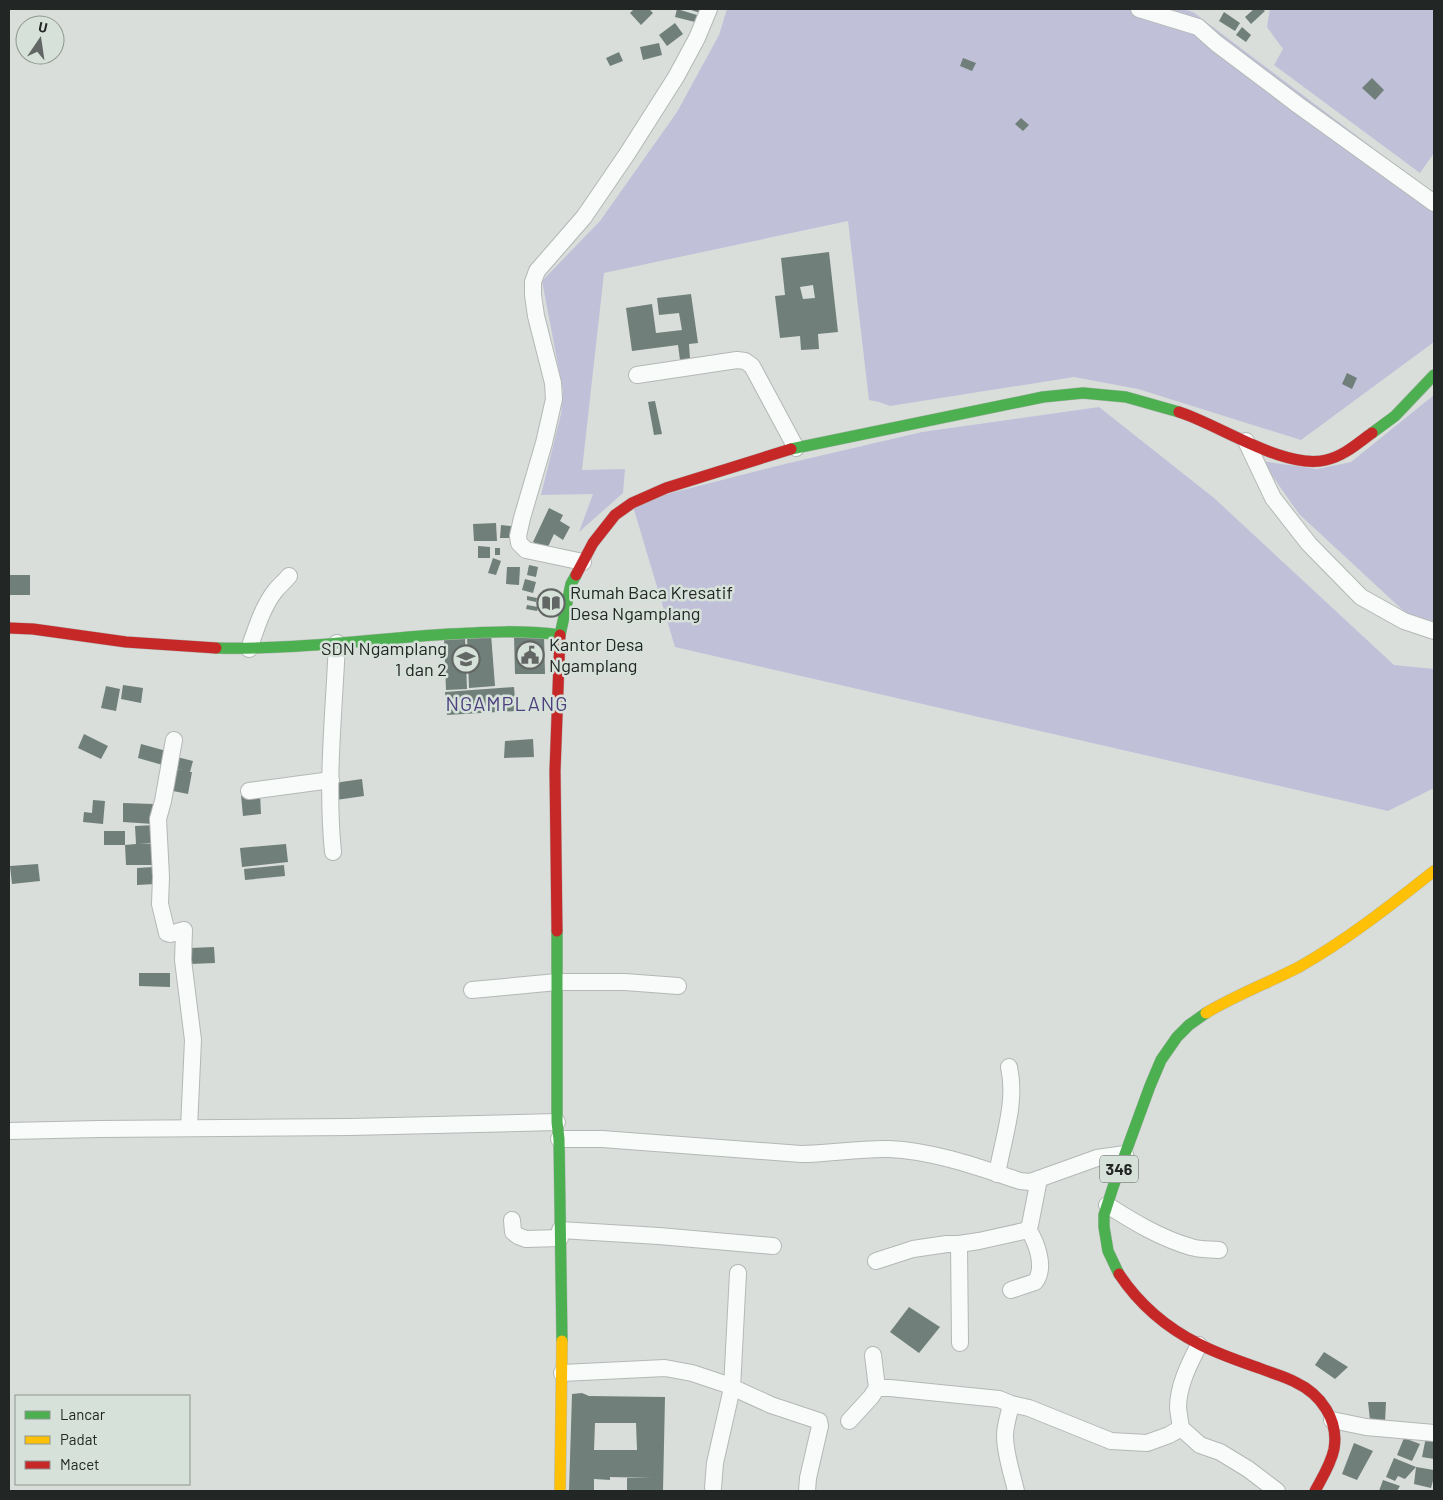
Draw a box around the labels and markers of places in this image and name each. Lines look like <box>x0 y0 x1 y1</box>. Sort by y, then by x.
place label: Rumah Baca Kresatif Desa Ngamplang <box>570 581 733 624</box>
library icon: Rumah Baca Kresatif Desa Ngamplang <box>536 588 566 618</box>
place label: Kantor Desa Ngamplang <box>549 633 644 676</box>
place label: SDN Ngamplang 1 dan 2 <box>321 637 447 680</box>
public building icon: Kantor Desa Ngamplang <box>515 640 545 670</box>
school or university icon: SDN Ngamplang 1 dan 2 <box>451 644 481 674</box>

